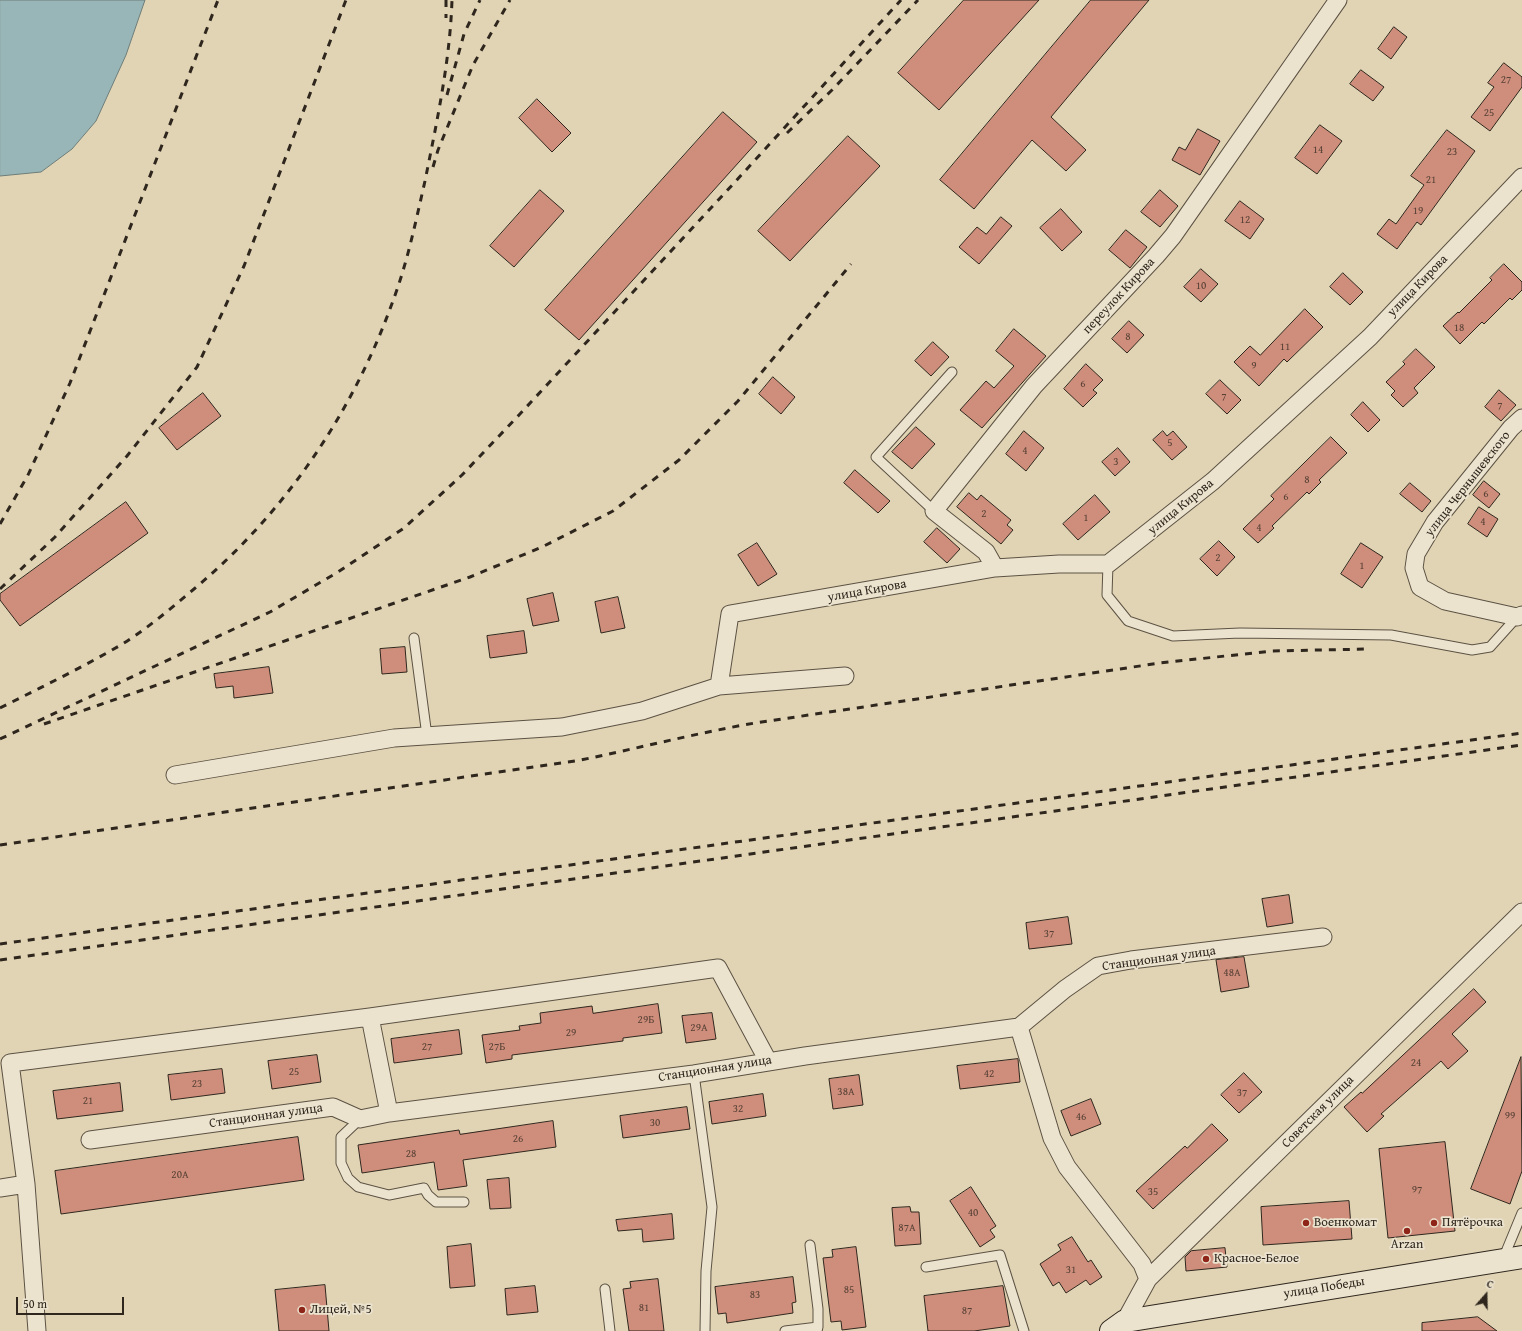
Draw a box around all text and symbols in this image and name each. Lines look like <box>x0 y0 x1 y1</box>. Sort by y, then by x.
house number: 27 <box>1501 73 1511 87</box>
house number: 25 <box>1484 106 1494 120</box>
house number: 14 <box>1313 143 1323 157</box>
house number: 23 <box>1447 145 1457 159</box>
house number: 21 <box>1426 173 1436 187</box>
house number: 19 <box>1413 204 1423 218</box>
house number: 12 <box>1240 213 1250 227</box>
street label: улица Кирова <box>1385 252 1451 320</box>
street label: переулок Кирова <box>1080 255 1158 337</box>
house number: 10 <box>1196 279 1206 293</box>
house number: 18 <box>1454 321 1464 335</box>
house number: 8 <box>1125 330 1131 344</box>
house number: 11 <box>1280 340 1290 354</box>
house number: 9 <box>1251 359 1257 373</box>
house number: 6 <box>1080 377 1086 391</box>
house number: 7 <box>1221 390 1227 404</box>
house number: 7 <box>1497 399 1503 413</box>
street label: улица Чернышевского <box>1422 428 1514 540</box>
house number: 5 <box>1167 436 1173 450</box>
house number: 4 <box>1022 444 1028 458</box>
house number: 3 <box>1113 455 1119 469</box>
house number: 8 <box>1304 473 1310 487</box>
street label: улица Кирова <box>1145 476 1217 538</box>
house number: 6 <box>1483 487 1489 501</box>
house number: 6 <box>1283 490 1289 504</box>
house number: 2 <box>981 507 987 521</box>
house number: 1 <box>1083 511 1089 525</box>
house number: 4 <box>1480 515 1486 529</box>
house number: 4 <box>1256 521 1262 535</box>
house number: 2 <box>1215 551 1221 565</box>
house number: 1 <box>1359 559 1365 573</box>
street label: улица Кирова <box>826 576 908 606</box>
house number: 37 <box>1044 927 1054 941</box>
street label: Станционная улица <box>1101 943 1217 975</box>
house number: 48А <box>1223 966 1241 980</box>
house number: 29Б <box>638 1013 654 1027</box>
house number: 29А <box>690 1021 708 1035</box>
house number: 29 <box>566 1026 576 1040</box>
house number: 27 <box>422 1040 432 1054</box>
house number: 27Б <box>489 1040 505 1054</box>
street label: Станционная улица <box>657 1052 773 1086</box>
house number: 24 <box>1411 1056 1421 1070</box>
house number: 25 <box>289 1065 299 1079</box>
house number: 42 <box>984 1067 994 1081</box>
street label: Советская улица <box>1279 1073 1357 1151</box>
house number: 23 <box>192 1077 202 1091</box>
house number: 38А <box>837 1085 855 1099</box>
house number: 37 <box>1237 1086 1247 1100</box>
house number: 21 <box>83 1094 93 1108</box>
street label: Станционная улица <box>208 1100 324 1132</box>
house number: 32 <box>733 1102 743 1116</box>
house number: 99 <box>1505 1109 1515 1123</box>
house number: 46 <box>1076 1110 1086 1124</box>
house number: 30 <box>650 1116 660 1130</box>
house number: 26 <box>513 1132 523 1146</box>
house number: 28 <box>406 1147 416 1161</box>
house number: 20А <box>171 1168 189 1182</box>
house number: 97 <box>1412 1183 1422 1197</box>
house number: 35 <box>1148 1185 1158 1199</box>
house number: 40 <box>968 1206 978 1220</box>
place label: Военкомат <box>1314 1215 1377 1231</box>
place label: Пятёрочка <box>1442 1215 1503 1231</box>
marker: Военкомат <box>1301 1218 1311 1228</box>
marker: Пятёрочка <box>1429 1218 1439 1228</box>
house number: 87А <box>898 1221 916 1235</box>
marker: Arzan <box>1402 1226 1412 1236</box>
place label: Arzan <box>1391 1237 1423 1253</box>
place label: Красное-Белое <box>1214 1251 1299 1267</box>
marker: Красное-Белое <box>1201 1254 1211 1264</box>
house number: 31 <box>1066 1263 1076 1277</box>
street label: улица Победы <box>1282 1274 1366 1302</box>
north arrow <box>1466 1275 1506 1315</box>
text: С <box>1484 1275 1496 1292</box>
house number: 85 <box>844 1283 854 1297</box>
house number: 83 <box>750 1288 760 1302</box>
scale bar <box>18 1289 126 1315</box>
text: 50 m <box>23 1295 47 1312</box>
house number: 81 <box>639 1301 649 1315</box>
place label: Лицей, №5 <box>310 1302 372 1318</box>
house number: 87 <box>962 1304 972 1318</box>
marker: Лицей, №5 <box>297 1305 307 1315</box>

